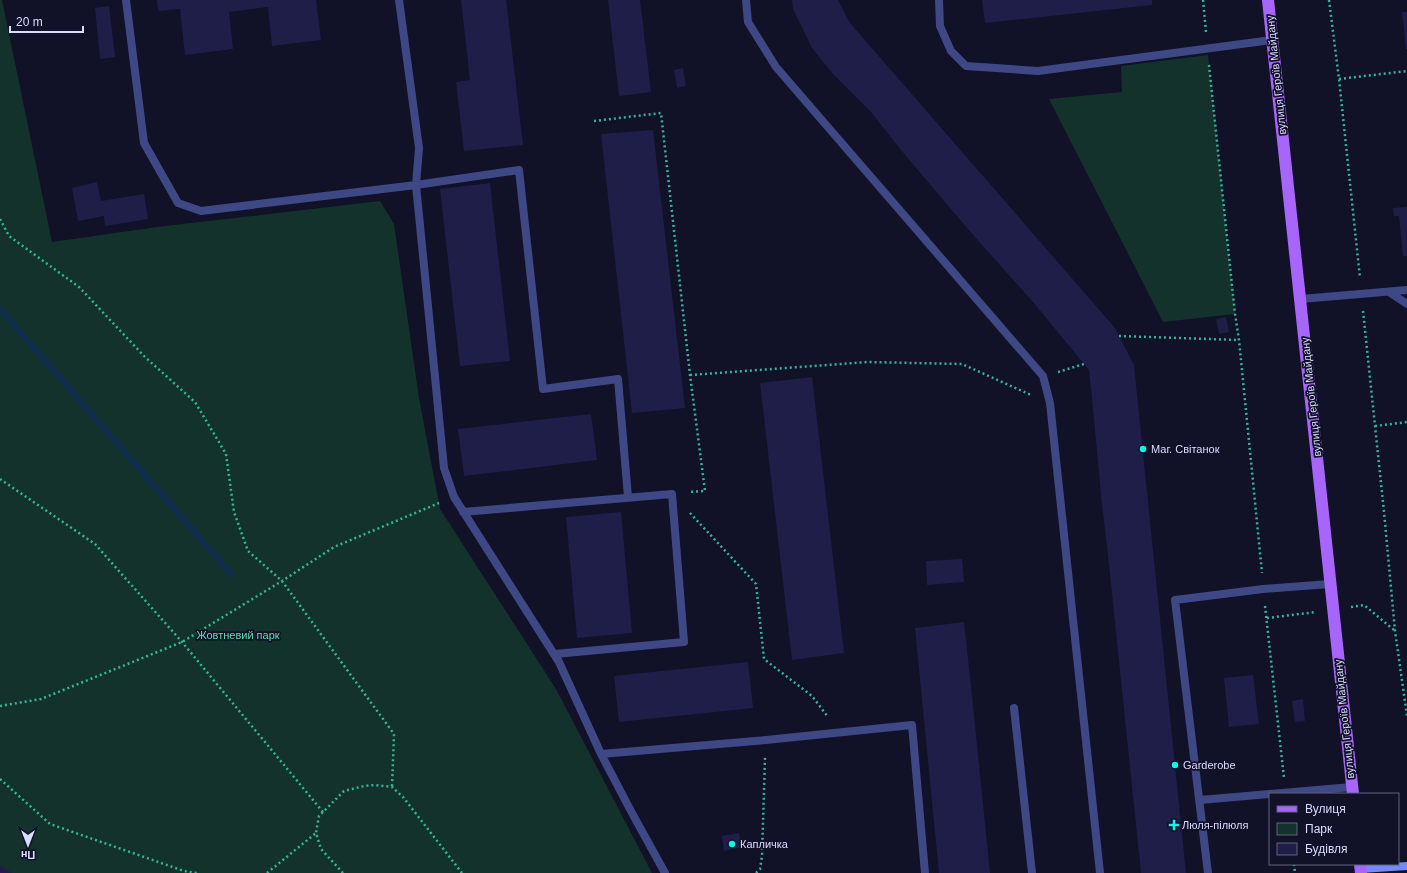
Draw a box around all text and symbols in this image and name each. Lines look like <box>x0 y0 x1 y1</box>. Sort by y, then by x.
scale bar <box>10 8 83 34</box>
street label: вулиця Героїв Майдану <box>1264 14 1288 135</box>
text: 20 m <box>16 15 43 29</box>
street label: вулиця Героїв Майдану <box>1299 336 1323 457</box>
place label: Маг. Світанок <box>1151 443 1220 455</box>
marker: Маг. Світанок <box>1138 444 1148 454</box>
park label: Жовтневий парк <box>196 629 280 641</box>
street label: вулиця Героїв Майдану <box>1332 658 1356 779</box>
place label: Garderobe <box>1183 759 1236 771</box>
marker: Garderobe <box>1170 760 1180 770</box>
legend <box>1269 793 1399 865</box>
text: Вулиця <box>1305 802 1346 816</box>
place label: Люля-пілюля <box>1182 819 1249 831</box>
marker: Люля-пілюля <box>1169 820 1179 830</box>
text: Парк <box>1305 822 1333 836</box>
north arrow <box>8 825 48 865</box>
place label: Капличка <box>740 838 789 850</box>
marker: Капличка <box>727 839 737 849</box>
text: Будівля <box>1305 842 1347 856</box>
text: Пн <box>21 849 35 861</box>

